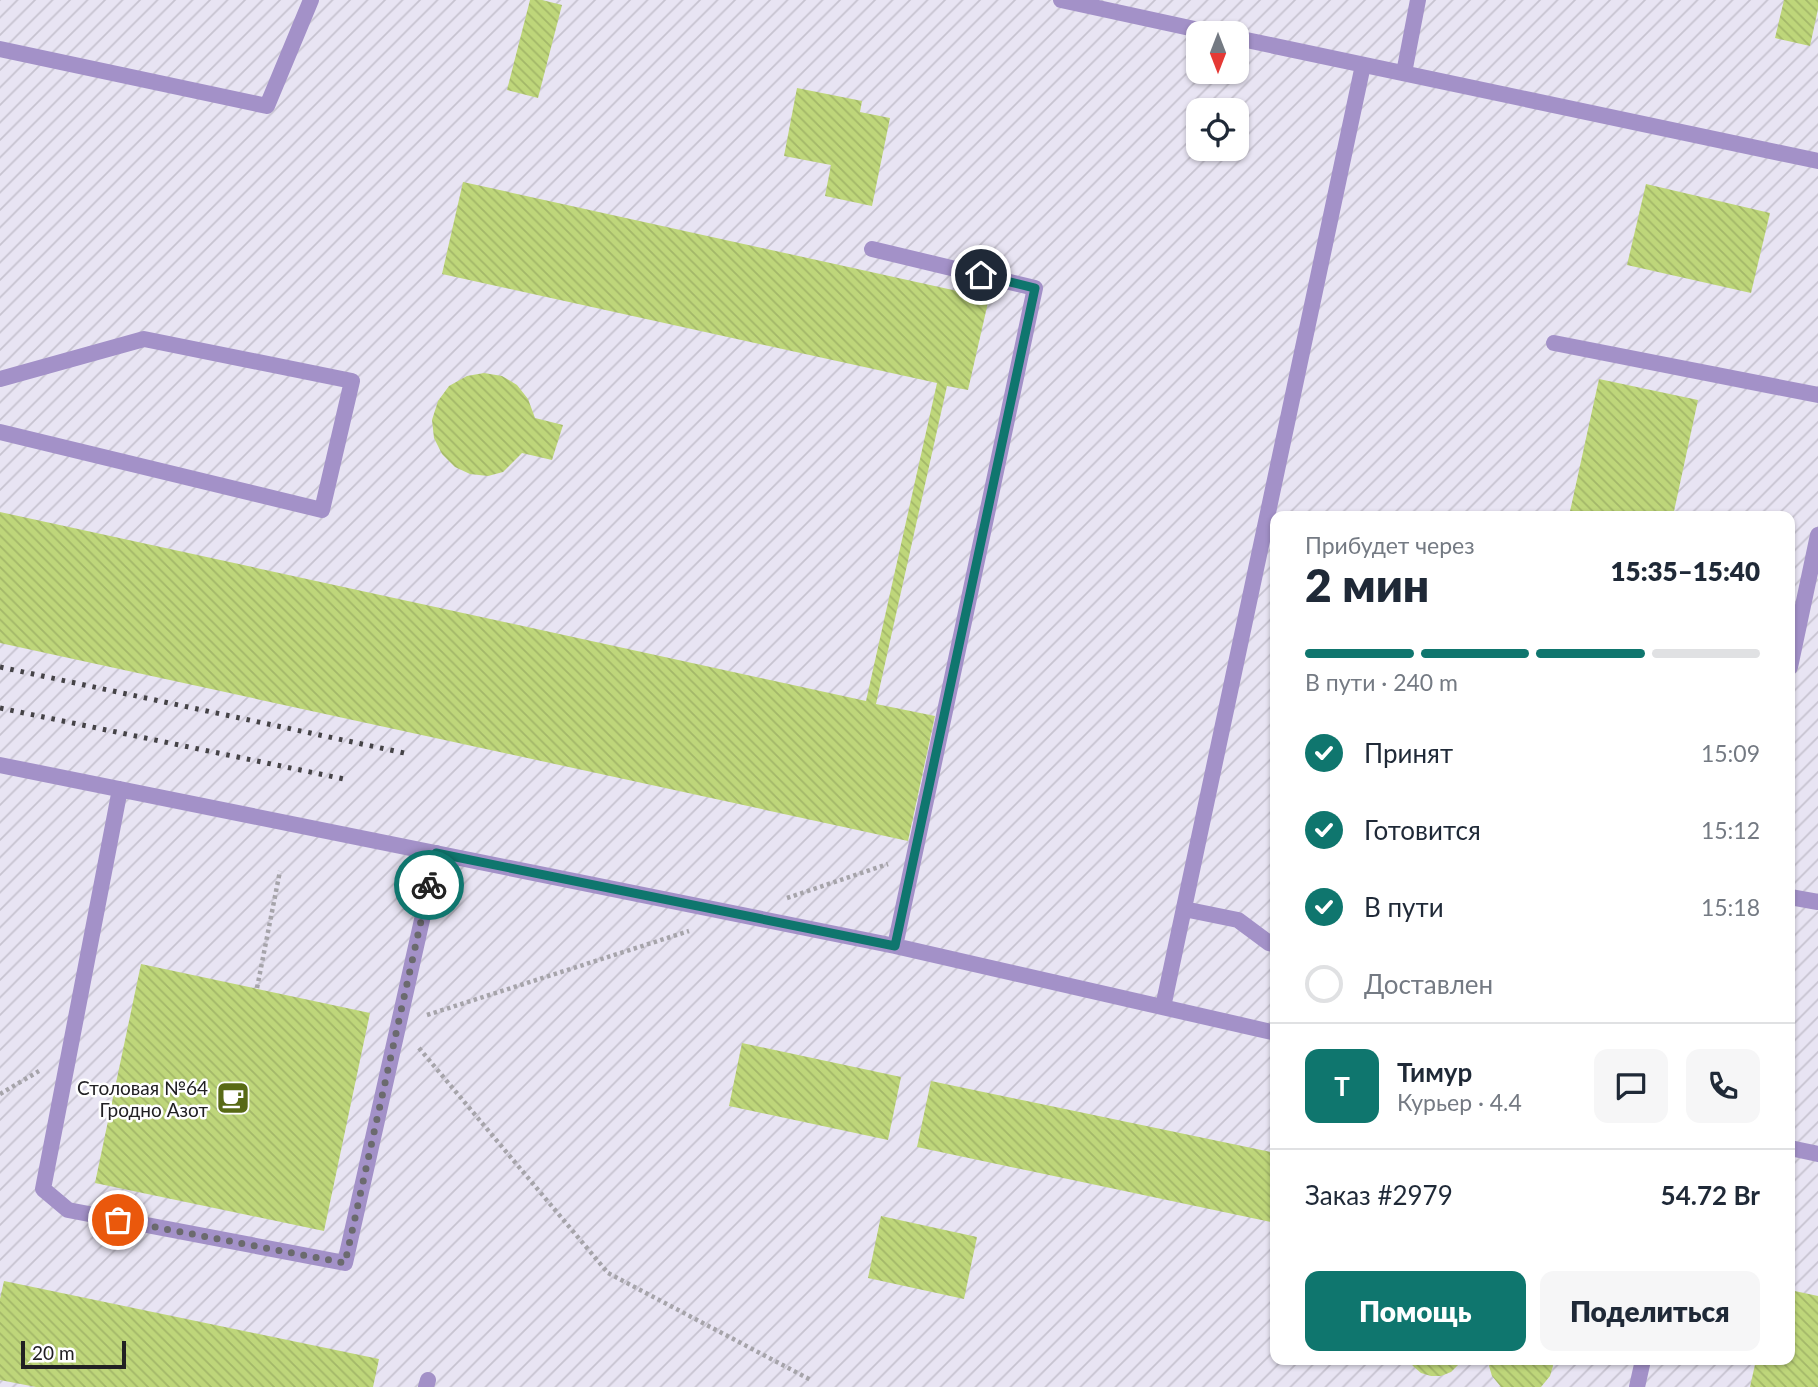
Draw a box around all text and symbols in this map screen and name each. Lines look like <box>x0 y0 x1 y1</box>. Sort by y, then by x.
north arrow <box>1186 21 1250 84</box>
map controls <box>1186 21 1249 161</box>
button: locate <box>1186 98 1249 161</box>
pin <box>951 245 1011 305</box>
icon: home <box>962 256 1000 294</box>
text: Прибудет через <box>1305 531 1475 559</box>
text: 15:35–15:40 <box>1610 555 1760 587</box>
text: 2 мин <box>1305 557 1429 612</box>
text: В пути · 240 m <box>1305 668 1458 696</box>
icon: check <box>1305 734 1343 772</box>
text: Принят <box>1364 737 1453 769</box>
text: 15:09 <box>1701 739 1760 767</box>
icon: check <box>1305 811 1343 849</box>
text: Готовится <box>1364 814 1481 846</box>
text: 15:12 <box>1701 816 1760 844</box>
courier <box>394 850 464 920</box>
icon: bike <box>410 866 448 904</box>
icon: check <box>1305 888 1343 926</box>
text: В пути <box>1364 891 1444 923</box>
text: 15:18 <box>1701 893 1760 921</box>
text: Доставлен <box>1364 968 1493 1000</box>
button: chat <box>1594 1049 1668 1123</box>
button: phone <box>1686 1049 1760 1123</box>
text: Тимур <box>1397 1056 1472 1088</box>
text: Т <box>1334 1070 1350 1102</box>
place label: Столовая №64 Гродно Азот <box>77 1076 208 1121</box>
cafe icon: Столовая №64 Гродно Азот <box>214 1079 252 1117</box>
text: Курьер · 4.4 <box>1397 1088 1522 1116</box>
text: Заказ #2979 <box>1305 1179 1453 1211</box>
text: 54.72 Br <box>1661 1179 1760 1211</box>
pin <box>88 1190 148 1250</box>
icon: bag <box>99 1201 137 1239</box>
button: Помощь <box>1305 1271 1526 1351</box>
button: Поделиться <box>1540 1271 1760 1351</box>
scale bar <box>21 1338 126 1370</box>
text: 20 m <box>32 1341 75 1364</box>

